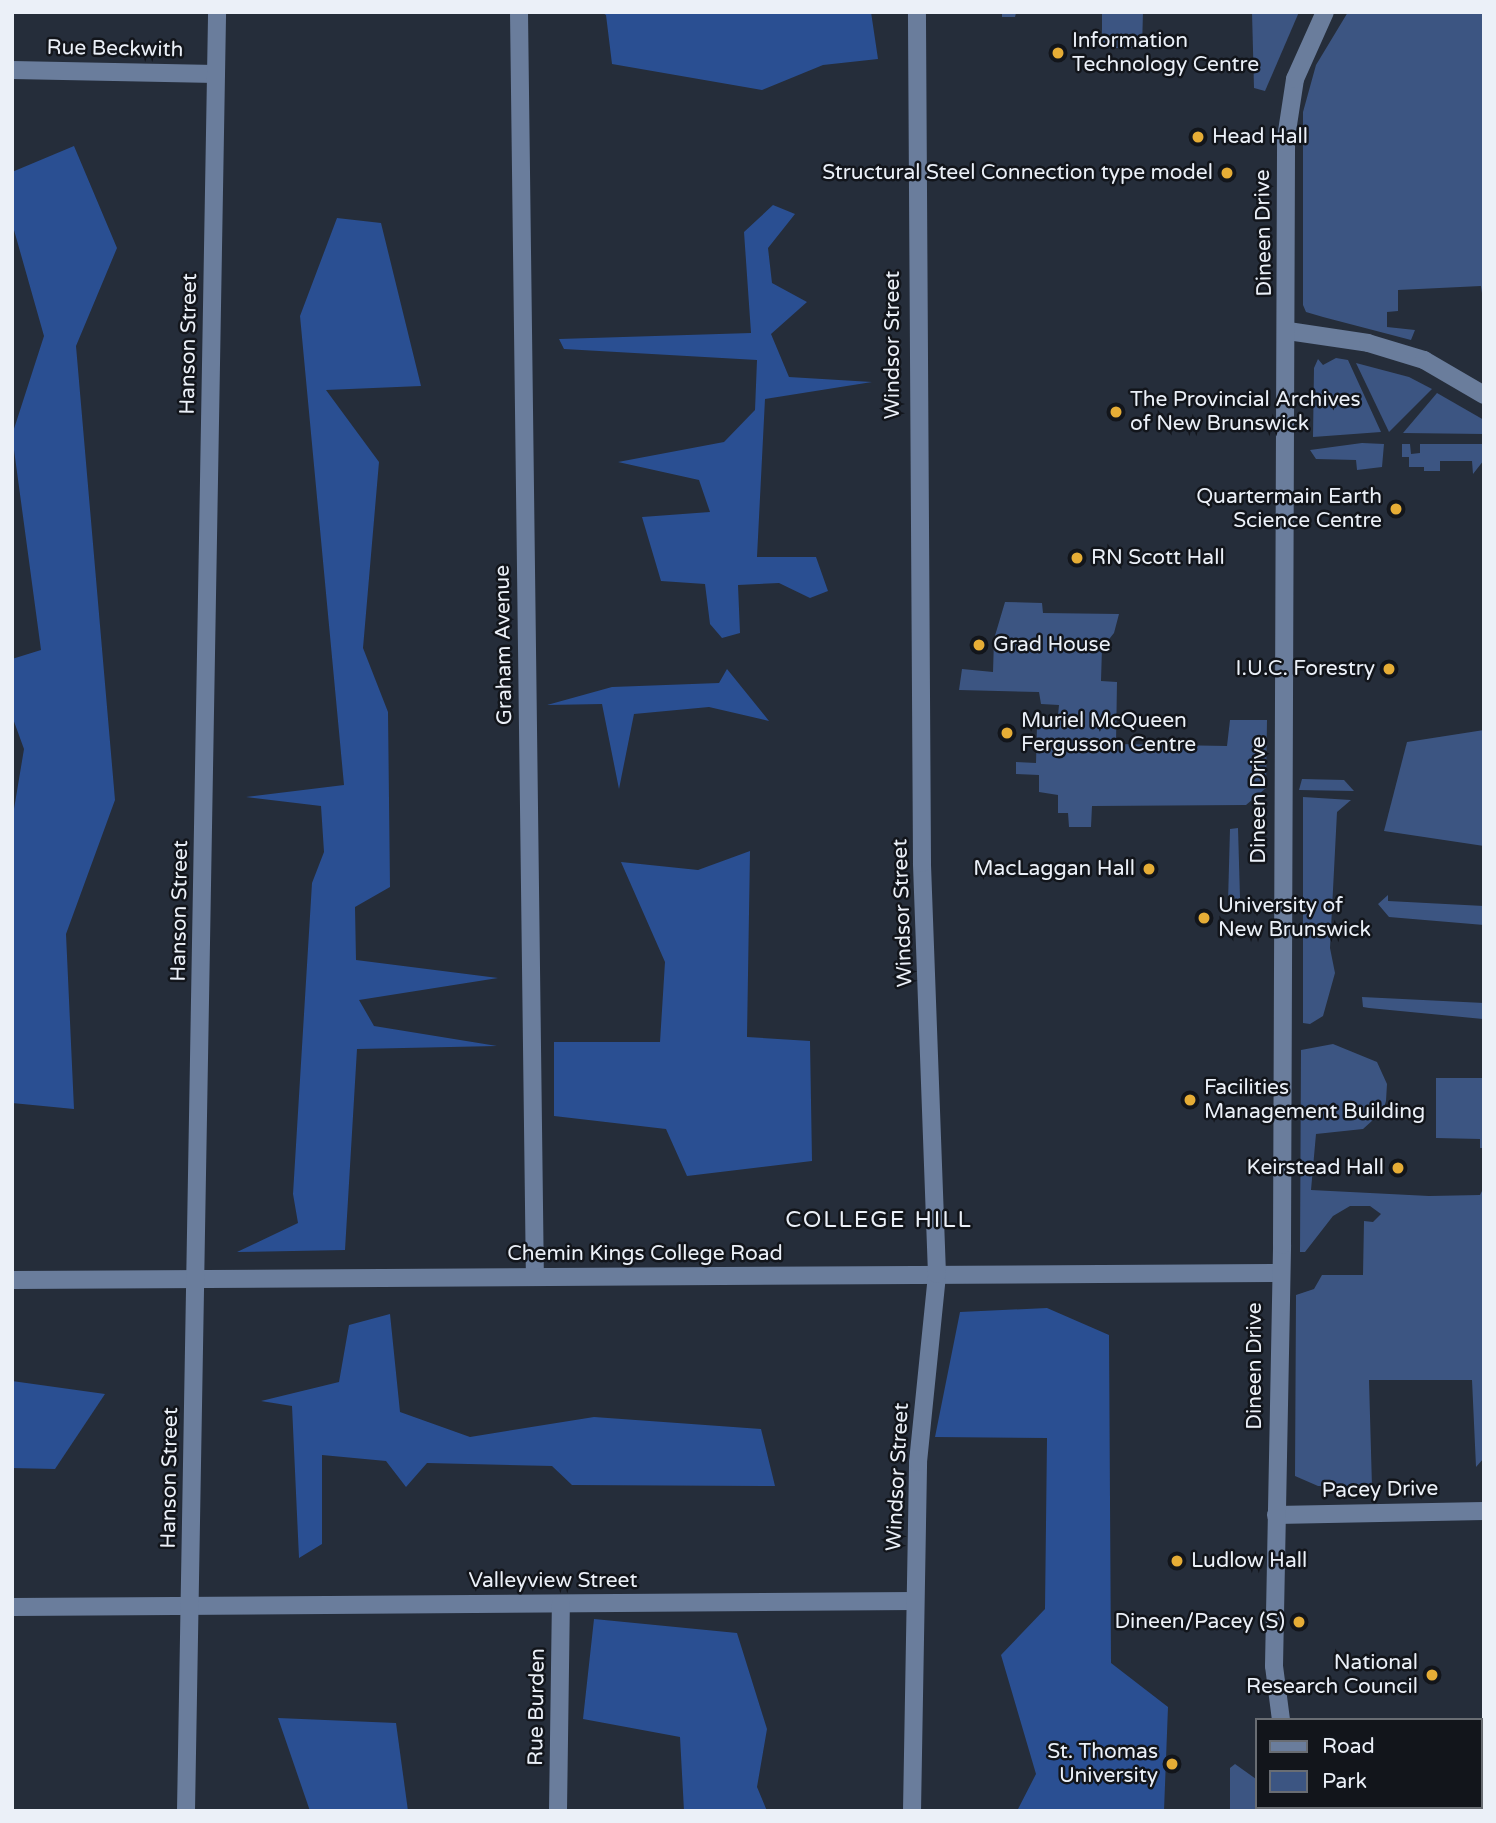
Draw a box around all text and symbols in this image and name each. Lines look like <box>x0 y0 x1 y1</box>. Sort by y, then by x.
place label: Information Technology Centre <box>1072 28 1259 78</box>
street label: Rue Beckwith <box>46 35 184 63</box>
marker: Information Technology Centre <box>1050 45 1066 61</box>
place label: Head Hall <box>1212 124 1308 150</box>
marker: Head Hall <box>1190 129 1206 145</box>
place label: Structural Steel Connection type model <box>822 160 1213 186</box>
marker: Structural Steel Connection type model <box>1219 165 1235 181</box>
street label: Dineen Drive <box>1250 169 1278 297</box>
street label: Windsor Street <box>880 271 906 419</box>
street label: Hanson Street <box>175 273 203 415</box>
place label: The Provincial Archives of New Brunswick <box>1130 387 1361 437</box>
marker: The Provincial Archives of New Brunswick <box>1108 404 1124 420</box>
place label: Quartermain Earth Science Centre <box>1196 484 1382 534</box>
marker: Quartermain Earth Science Centre <box>1388 501 1404 517</box>
place label: RN Scott Hall <box>1091 545 1225 571</box>
marker: RN Scott Hall <box>1069 550 1085 566</box>
street label: Graham Avenue <box>490 565 518 725</box>
place label: Grad House <box>993 632 1111 658</box>
marker: Grad House <box>971 637 987 653</box>
place label: I.U.C. Forestry <box>1236 656 1375 682</box>
marker: I.U.C. Forestry <box>1381 661 1397 677</box>
place label: Muriel McQueen Fergusson Centre <box>1021 708 1196 758</box>
marker: Muriel McQueen Fergusson Centre <box>999 725 1015 741</box>
street label: Dineen Drive <box>1246 736 1272 864</box>
street label: Windsor Street <box>888 838 918 988</box>
street label: Hanson Street <box>166 840 194 982</box>
place label: MacLaggan Hall <box>973 856 1135 882</box>
marker: MacLaggan Hall <box>1141 861 1157 877</box>
place label: University of New Brunswick <box>1218 893 1371 943</box>
marker: University of New Brunswick <box>1196 910 1212 926</box>
place label: Facilities Management Building <box>1204 1075 1425 1125</box>
marker: Facilities Management Building <box>1182 1092 1198 1108</box>
place label: Keirstead Hall <box>1246 1155 1384 1181</box>
marker: Keirstead Hall <box>1390 1160 1406 1176</box>
district label: COLLEGE HILL <box>787 1206 971 1234</box>
street label: Chemin Kings College Road <box>507 1241 783 1267</box>
street label: Dineen Drive <box>1242 1302 1268 1430</box>
street label: Windsor Street <box>882 1402 914 1552</box>
street label: Hanson Street <box>156 1407 184 1549</box>
street label: Pacey Drive <box>1321 1476 1439 1504</box>
place label: Ludlow Hall <box>1191 1548 1307 1574</box>
marker: Ludlow Hall <box>1169 1553 1185 1569</box>
street label: Valleyview Street <box>469 1568 637 1594</box>
place label: Dineen/Pacey (S) <box>1115 1609 1285 1635</box>
marker: Dineen/Pacey (S) <box>1291 1614 1307 1630</box>
street label: Rue Burden <box>523 1648 551 1766</box>
place label: National Research Council <box>1246 1650 1418 1700</box>
marker: National Research Council <box>1424 1667 1440 1683</box>
legend <box>1254 1718 1482 1809</box>
text: Road <box>1322 1734 1375 1759</box>
place label: St. Thomas University <box>1047 1739 1158 1789</box>
marker: St. Thomas University <box>1164 1756 1180 1772</box>
text: Park <box>1322 1769 1367 1794</box>

